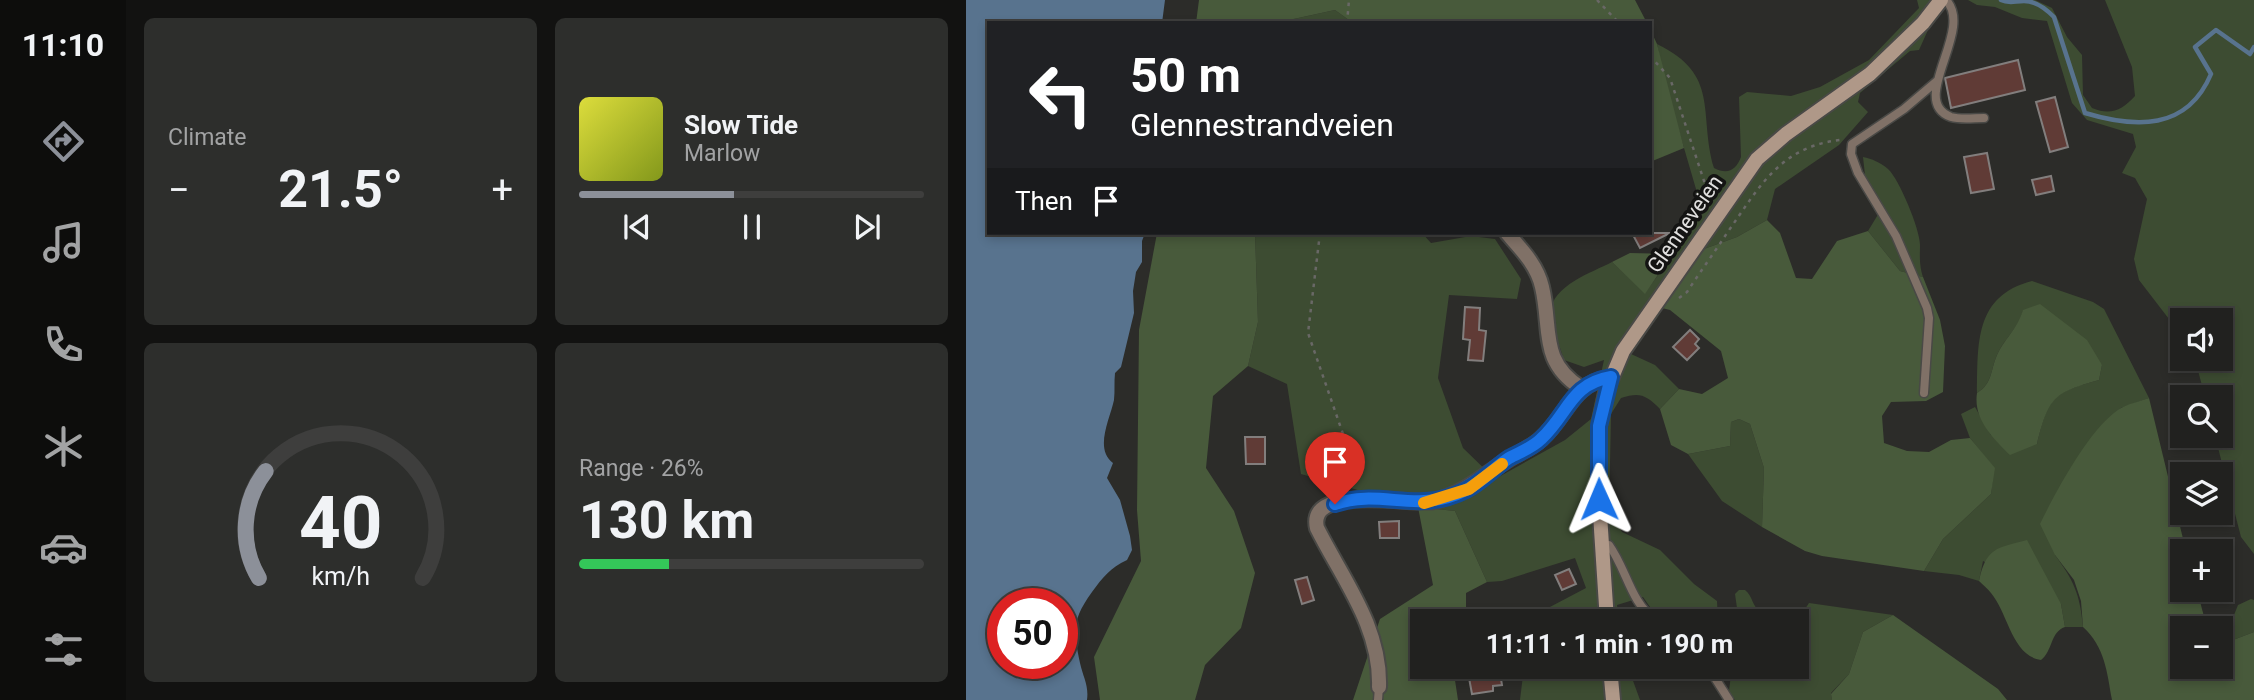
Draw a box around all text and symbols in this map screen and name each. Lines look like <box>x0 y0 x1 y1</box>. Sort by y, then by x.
text: 11:10 <box>22 26 104 64</box>
text: 50 m <box>1130 47 1241 104</box>
icon: left <box>1015 49 1106 140</box>
text: Glennestrandveien <box>1130 106 1394 144</box>
text: Slow Tide <box>684 110 798 140</box>
icon: directions <box>39 117 88 166</box>
text: Climate <box>168 124 247 151</box>
text: Marlow <box>684 140 760 167</box>
text: 21.5° <box>278 159 403 220</box>
text: − <box>168 168 190 212</box>
text: + <box>491 168 513 212</box>
street label: Glenneveien <box>1643 171 1727 277</box>
icon: arrive <box>1087 182 1125 220</box>
text: Then <box>1015 186 1073 216</box>
icon: previous <box>618 208 656 246</box>
icon: pause <box>733 208 771 246</box>
icon: next <box>848 208 886 246</box>
icon: music <box>39 218 88 267</box>
map controls <box>2170 308 2233 679</box>
button: sound <box>2170 308 2233 371</box>
icon: phone <box>39 320 88 369</box>
button: search <box>2170 385 2233 448</box>
icon: climate <box>39 422 88 471</box>
pin <box>1305 432 1365 504</box>
icon: arrive <box>1316 443 1354 481</box>
text: Range · 26% <box>579 455 704 482</box>
position arrow <box>1562 462 1636 536</box>
button: layers <box>2170 462 2233 525</box>
text: 40 <box>299 481 382 567</box>
text: 130 km <box>579 490 754 551</box>
icon: car <box>39 523 88 572</box>
button: + <box>2170 539 2233 602</box>
text: km/h <box>311 562 370 591</box>
speed limit sign: 50 <box>987 588 1078 679</box>
button: − <box>2170 616 2233 679</box>
icon: filters <box>39 625 88 674</box>
text: 11:11 · 1 min · 190 m <box>1486 629 1733 659</box>

